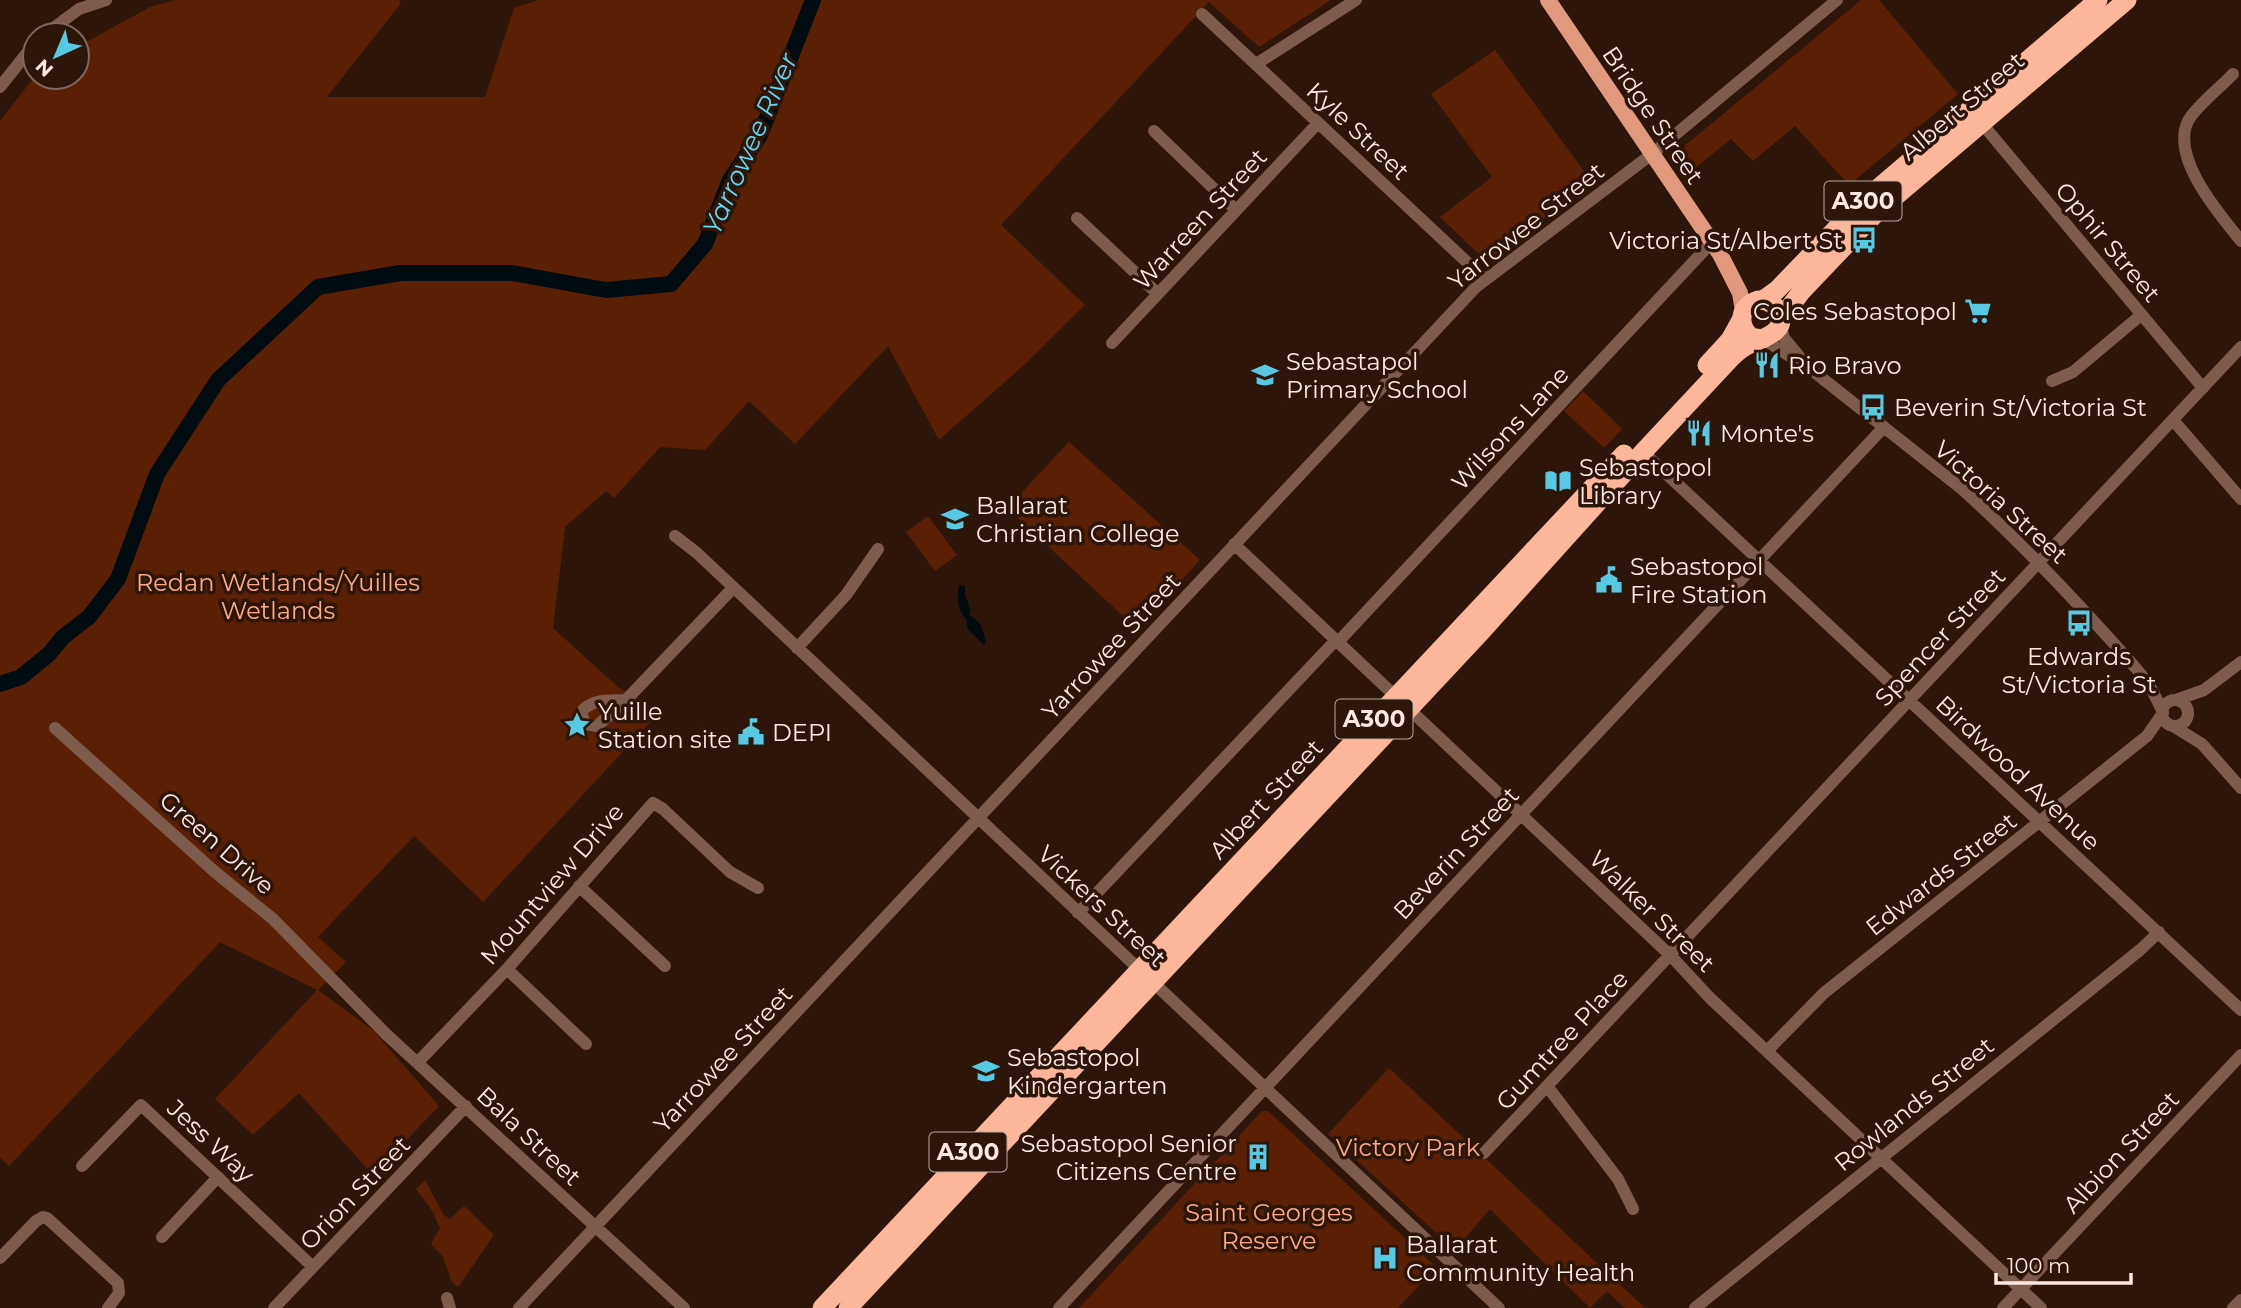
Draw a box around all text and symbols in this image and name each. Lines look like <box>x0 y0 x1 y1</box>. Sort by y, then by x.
north arrow <box>21 21 91 91</box>
street label: Bridge Street <box>1596 41 1710 190</box>
street label: Albert Street <box>1894 46 2030 166</box>
water label: Yarrowee River <box>696 48 805 240</box>
text: N <box>31 54 58 81</box>
street label: Kyle Street <box>1301 76 1416 186</box>
street label: Warreen Street <box>1127 142 1273 296</box>
street label: Yarrowee Street <box>1442 156 1610 296</box>
street label: Ophir Street <box>2049 176 2167 308</box>
road number: A300 <box>1825 182 1902 220</box>
bus stop icon: Victoria St/Albert St <box>1849 225 1879 255</box>
place label: Victoria St/Albert St <box>1609 226 1843 255</box>
supermarket icon: Coles Sebastopol <box>1963 296 1993 326</box>
place label: Coles Sebastopol <box>1753 297 1957 326</box>
place label: Sebastapol Primary School <box>1286 347 1468 404</box>
restaurant icon: Rio Bravo <box>1752 350 1782 380</box>
place label: Rio Bravo <box>1788 351 1902 380</box>
school or university icon: Sebastapol Primary School <box>1250 360 1280 390</box>
street label: Wilsons Lane <box>1445 360 1575 496</box>
bus stop icon: Beverin St/Victoria St <box>1858 392 1888 422</box>
place label: Beverin St/Victoria St <box>1894 393 2147 422</box>
restaurant icon: Monte's <box>1684 418 1714 448</box>
place label: Monte's <box>1720 419 1814 448</box>
street label: Victoria Street <box>1928 434 2074 570</box>
place label: Sebastopol Library <box>1579 453 1712 510</box>
library icon: Sebastopol Library <box>1543 466 1573 496</box>
place label: Ballarat Christian College <box>976 491 1180 548</box>
school or university icon: Ballarat Christian College <box>940 504 970 534</box>
place label: Sebastopol Fire Station <box>1630 552 1767 609</box>
street label: Spencer Street <box>1869 562 2011 712</box>
public building icon: Sebastopol Fire Station <box>1594 565 1624 595</box>
street label: Yarrowee Street <box>1036 566 1187 725</box>
park label: Redan Wetlands/Yuilles Wetlands <box>136 568 420 625</box>
bus stop icon: Edwards St/Victoria St <box>2064 608 2094 638</box>
place label: Edwards St/Victoria St <box>2002 642 2157 699</box>
street label: Birdwood Avenue <box>1930 689 2106 857</box>
place label: Yuille Station site <box>598 697 732 754</box>
road number: A300 <box>1336 699 1412 738</box>
place icon: Yuille Station site <box>562 710 592 740</box>
public building icon: DEPI <box>736 717 766 747</box>
place label: DEPI <box>772 718 832 747</box>
street label: Albert Street <box>1203 733 1329 865</box>
street label: Beverin Street <box>1387 781 1525 925</box>
street label: Green Drive <box>154 785 280 901</box>
street label: Mountview Drive <box>474 798 630 970</box>
street label: Edwards Street <box>1860 806 2022 942</box>
street label: Vickers Street <box>1032 839 1172 973</box>
street label: Walker Street <box>1583 844 1721 978</box>
street label: Gumtree Place <box>1490 964 1634 1116</box>
street label: Yarrowee Street <box>648 979 799 1138</box>
street label: Rowlands Street <box>1828 1031 2000 1177</box>
place label: Sebastopol Kindergarten <box>1007 1043 1167 1100</box>
school or university icon: Sebastopol Kindergarten <box>971 1056 1001 1086</box>
street label: Bala Street <box>471 1080 587 1192</box>
street label: Albion Street <box>2057 1085 2185 1219</box>
street label: Jess Way <box>161 1093 260 1189</box>
place label: Sebastopol Senior Citizens Centre <box>1021 1129 1237 1186</box>
street label: Orion Street <box>294 1130 416 1256</box>
road number: A300 <box>930 1133 1006 1172</box>
park label: Victory Park <box>1336 1133 1481 1162</box>
building icon: Sebastopol Senior Citizens Centre <box>1243 1142 1273 1172</box>
park label: Saint Georges Reserve <box>1185 1198 1353 1255</box>
place label: Ballarat Community Health <box>1406 1230 1635 1287</box>
scale bar <box>1996 1242 2131 1286</box>
hospital icon: Ballarat Community Health <box>1370 1243 1400 1273</box>
text: 100 m <box>2007 1253 2070 1278</box>

